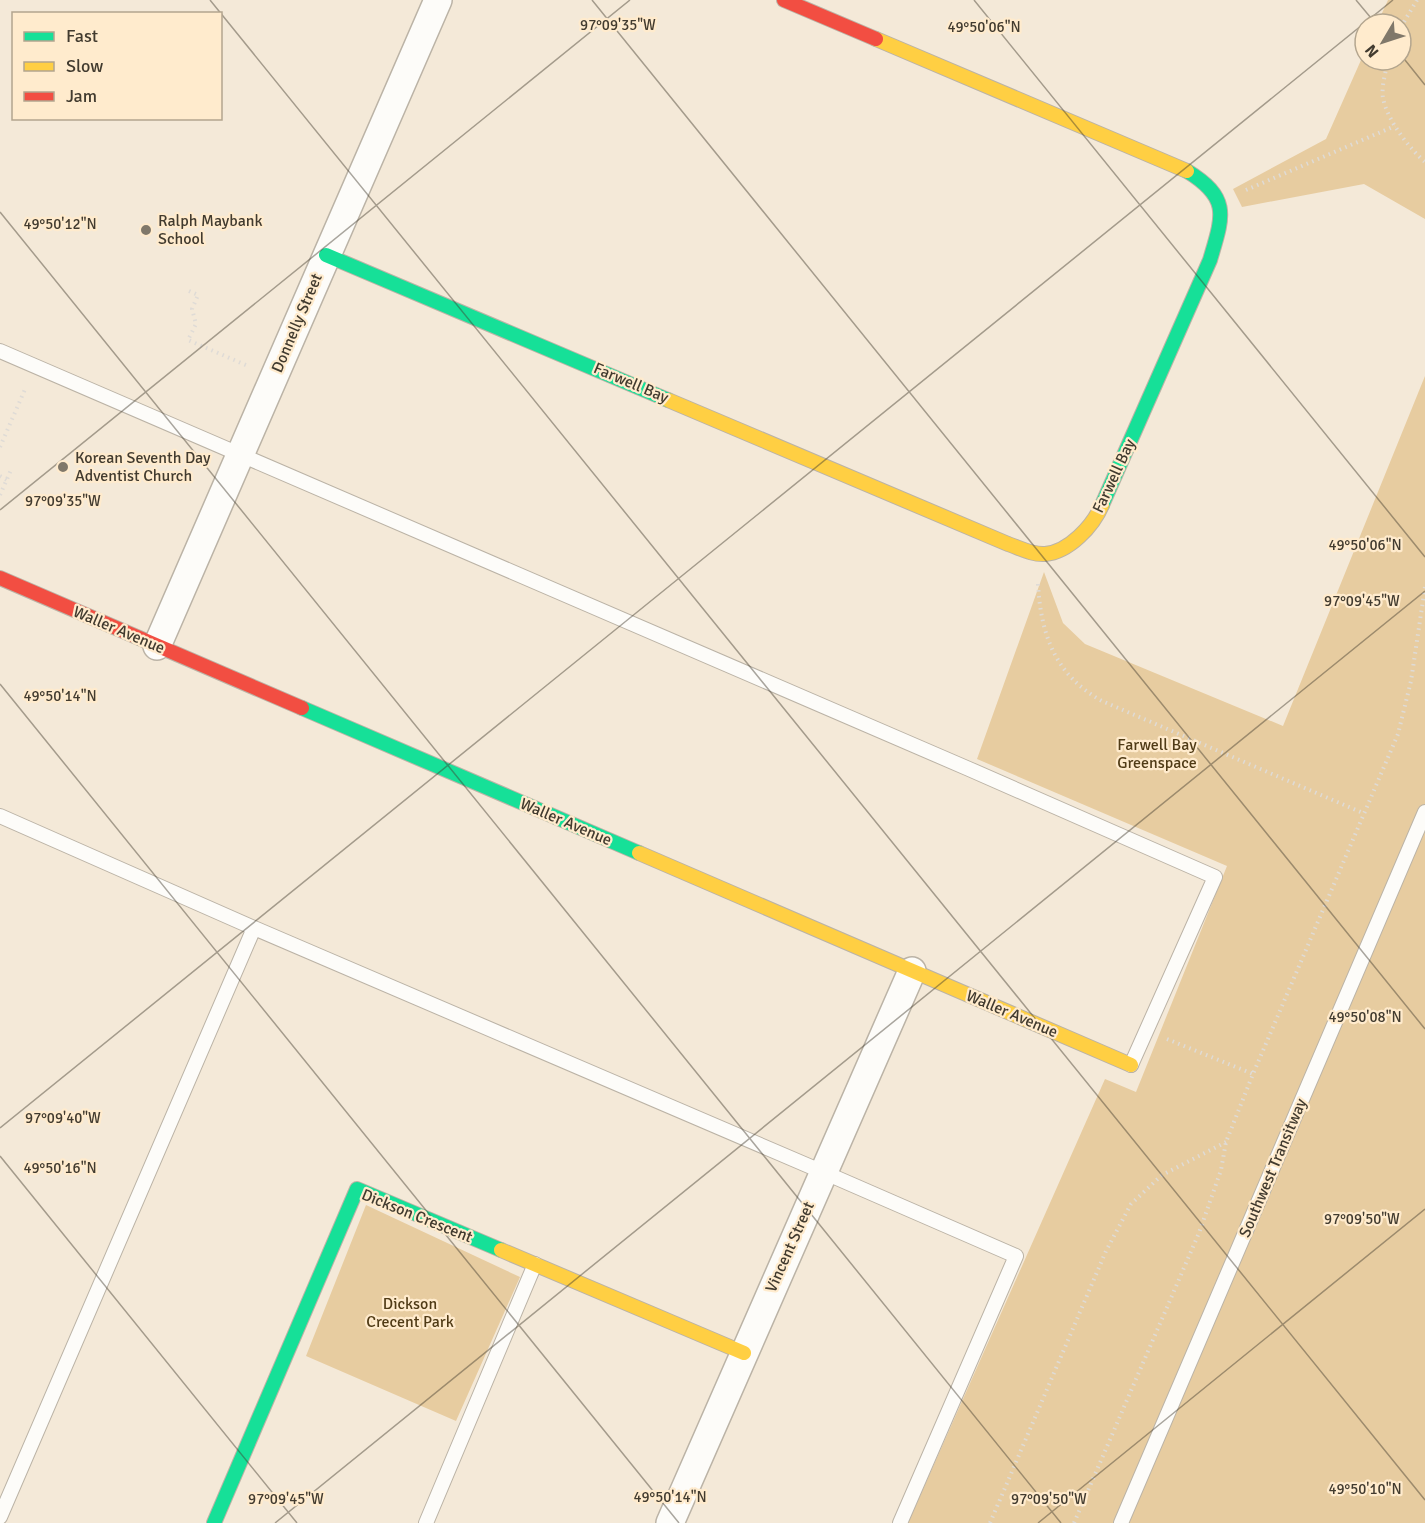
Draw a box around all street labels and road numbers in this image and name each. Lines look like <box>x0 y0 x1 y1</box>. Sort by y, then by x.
street label: Donnelly Street <box>267 270 327 376</box>
street label: Farwell Bay <box>591 358 672 408</box>
street label: Farwell Bay <box>1088 435 1140 516</box>
street label: Waller Avenue <box>70 602 168 658</box>
street label: Waller Avenue <box>517 794 615 850</box>
street label: Waller Avenue <box>963 986 1061 1042</box>
street label: Southwest Transitway <box>1235 1095 1312 1240</box>
street label: Dickson Crescent <box>359 1185 476 1248</box>
street label: Vincent Street <box>761 1198 819 1295</box>

